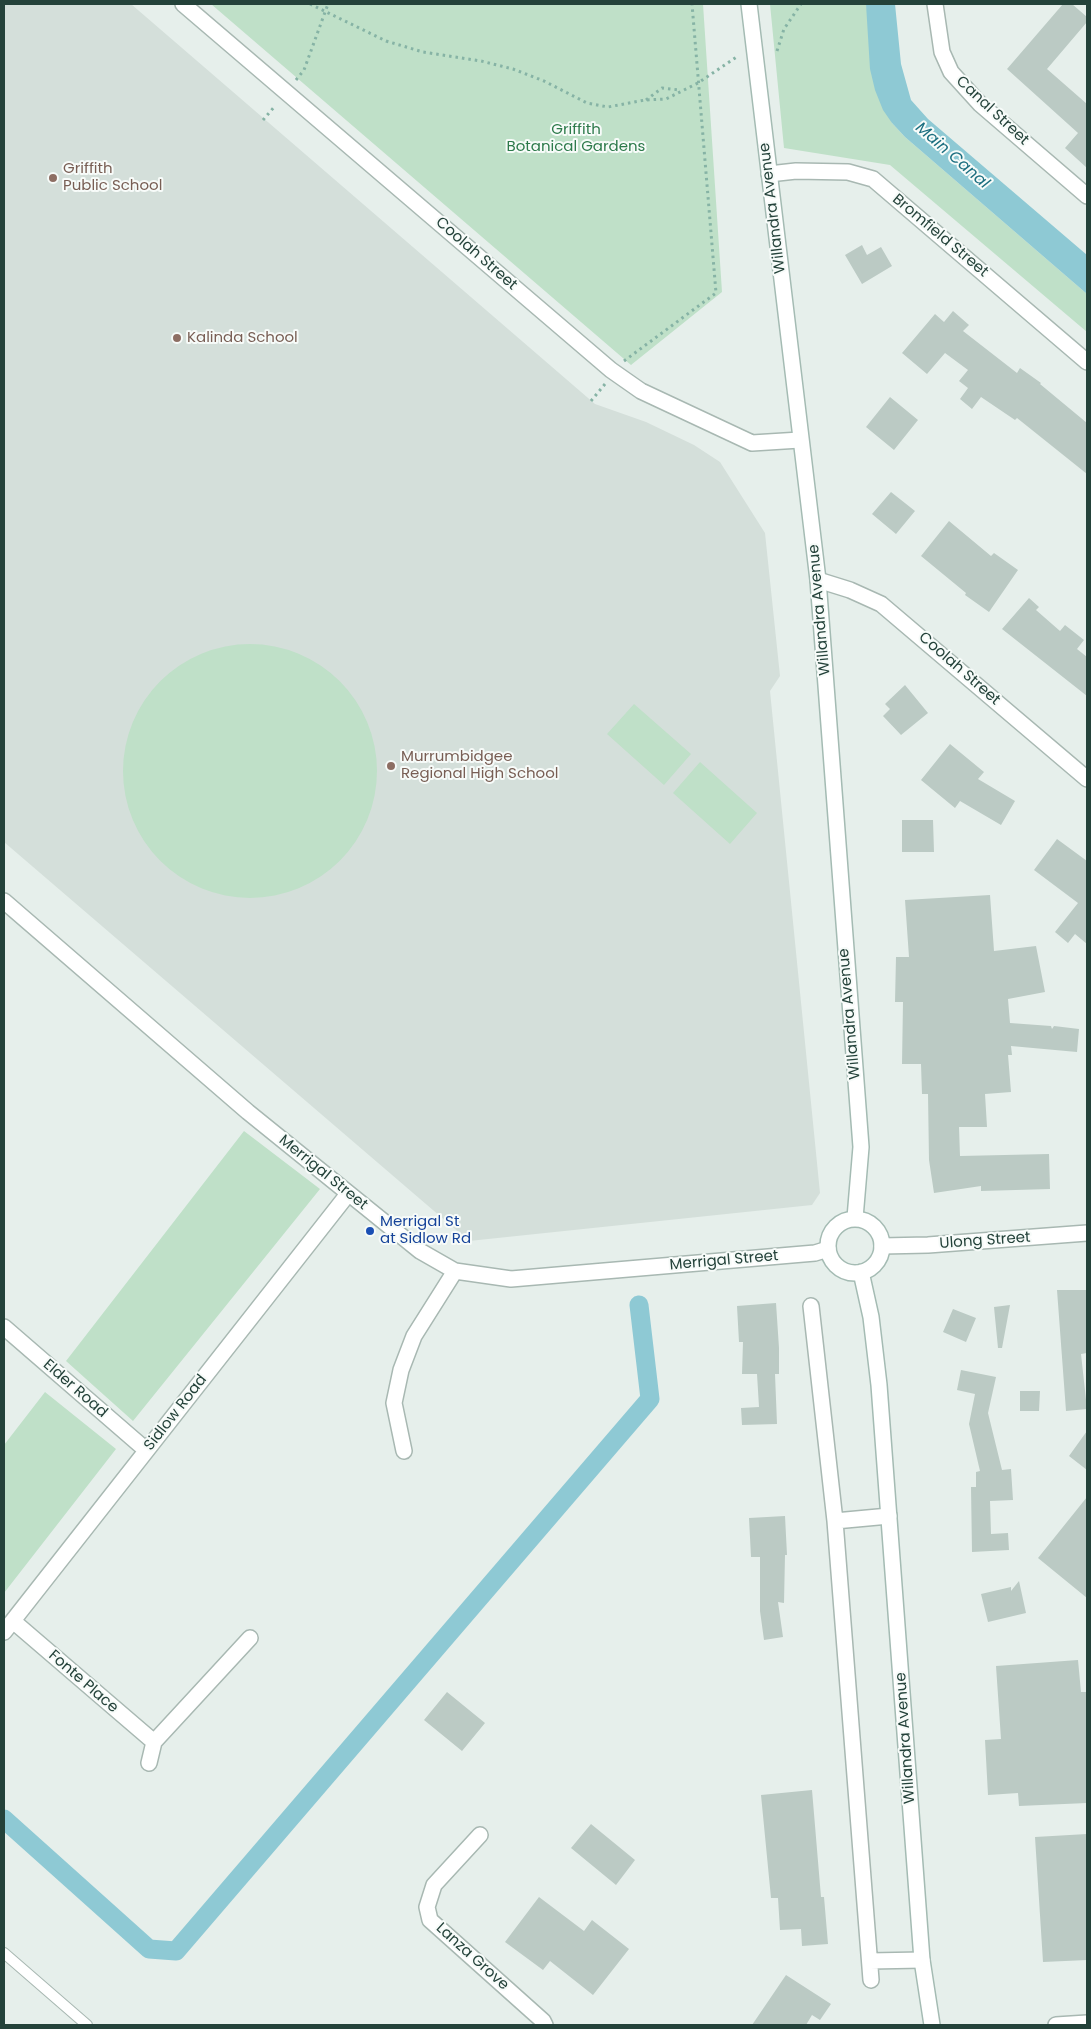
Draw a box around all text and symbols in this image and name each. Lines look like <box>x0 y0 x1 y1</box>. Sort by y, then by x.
street label: Canal Street <box>952 73 1032 149</box>
water label: Main Canal <box>911 119 993 193</box>
park label: Griffith Botanical Gardens <box>507 121 645 156</box>
street label: Willandra Avenue <box>756 142 790 274</box>
place label: Griffith Public School <box>63 160 162 195</box>
marker: Griffith Public School <box>47 172 59 184</box>
street label: Bromfield Street <box>888 191 992 281</box>
street label: Coolah Street <box>432 214 520 294</box>
place label: Kalinda School <box>187 329 298 347</box>
marker: Kalinda School <box>171 332 183 344</box>
street label: Willandra Avenue <box>805 544 835 676</box>
street label: Coolah Street <box>915 629 1003 709</box>
place label: Murrumbidgee Regional High School <box>401 748 558 783</box>
marker: Murrumbidgee Regional High School <box>385 760 397 772</box>
street label: Willandra Avenue <box>835 948 865 1080</box>
street label: Merrigal Street <box>275 1132 371 1214</box>
place label: Merrigal St at Sidlow Rd <box>380 1213 471 1248</box>
marker: Merrigal St at Sidlow Rd <box>364 1225 376 1237</box>
street label: Ulong Street <box>939 1229 1031 1253</box>
street label: Merrigal Street <box>669 1247 779 1275</box>
street label: Elder Road <box>39 1356 111 1422</box>
street label: Sidlow Road <box>141 1372 211 1454</box>
street label: Fonte Place <box>44 1647 122 1717</box>
street label: Willandra Avenue <box>892 1672 920 1804</box>
street label: Lanza Grove <box>432 1920 512 1994</box>

